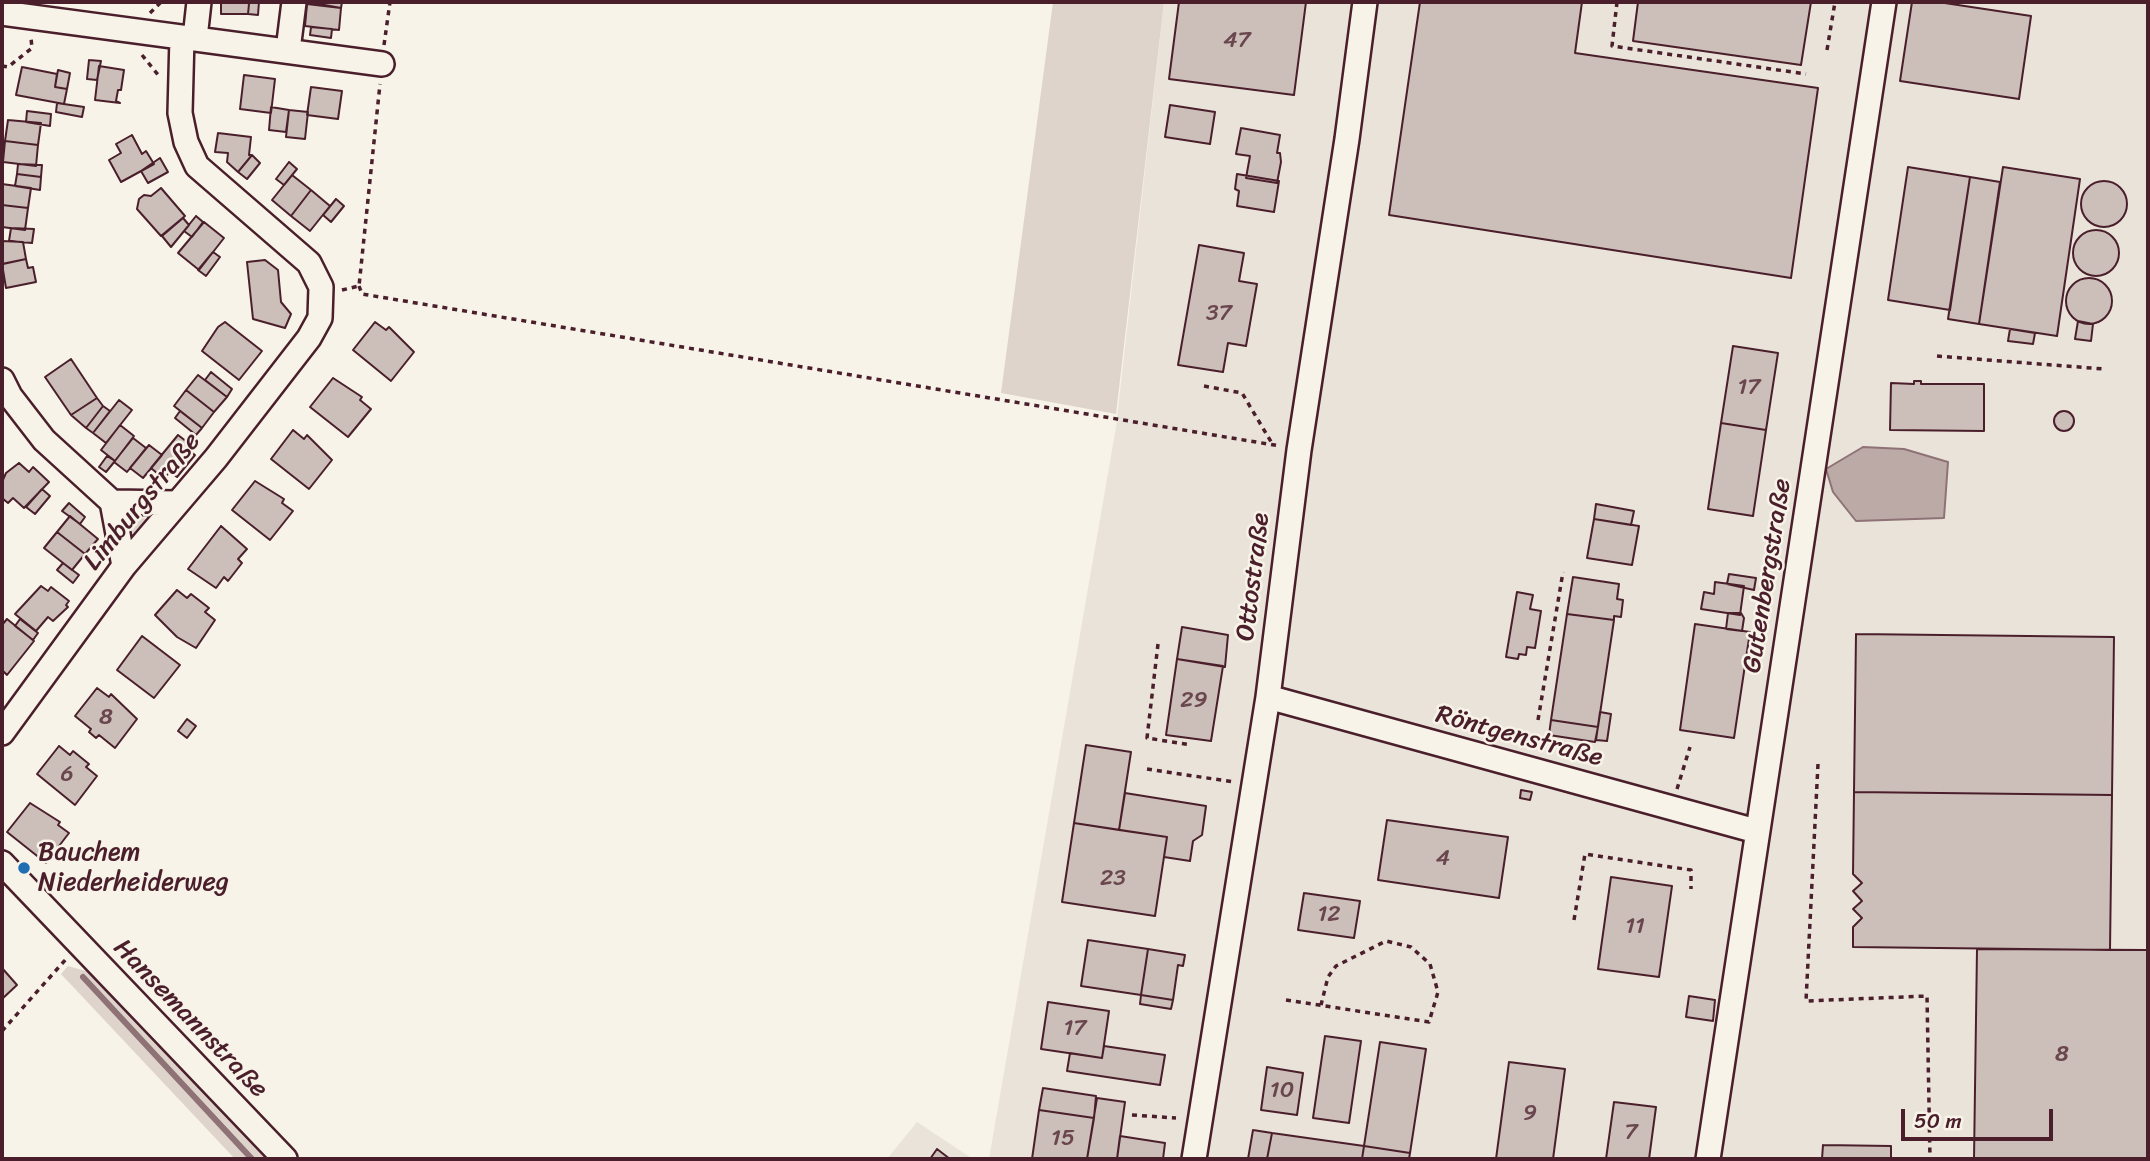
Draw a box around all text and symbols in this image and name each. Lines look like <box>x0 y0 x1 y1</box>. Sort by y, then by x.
house number: 47 <box>1223 27 1251 55</box>
house number: 37 <box>1206 300 1232 328</box>
house number: 17 <box>1738 374 1760 402</box>
street label: Limburgstraße <box>78 427 208 577</box>
street label: Gutenbergstraße <box>1737 477 1799 675</box>
street label: Ottostraße <box>1231 511 1277 643</box>
house number: 29 <box>1180 687 1208 715</box>
street label: Röntgenstraße <box>1432 700 1606 774</box>
house number: 8 <box>99 704 113 732</box>
house number: 6 <box>60 761 74 789</box>
place label: Bauchem Niederheiderweg <box>38 837 229 898</box>
house number: 4 <box>1436 845 1450 873</box>
marker: Bauchem Niederheiderweg <box>16 860 32 876</box>
house number: 23 <box>1100 865 1126 893</box>
house number: 12 <box>1317 901 1341 929</box>
house number: 11 <box>1625 913 1645 941</box>
street label: Hansemannstraße <box>106 933 274 1105</box>
house number: 17 <box>1064 1015 1086 1043</box>
house number: 8 <box>2055 1041 2069 1069</box>
house number: 10 <box>1270 1077 1294 1105</box>
scale bar <box>1905 1094 2057 1138</box>
house number: 9 <box>1523 1100 1537 1128</box>
text: 50 m <box>1914 1102 1962 1140</box>
house number: 7 <box>1624 1119 1638 1147</box>
house number: 15 <box>1051 1125 1075 1153</box>

